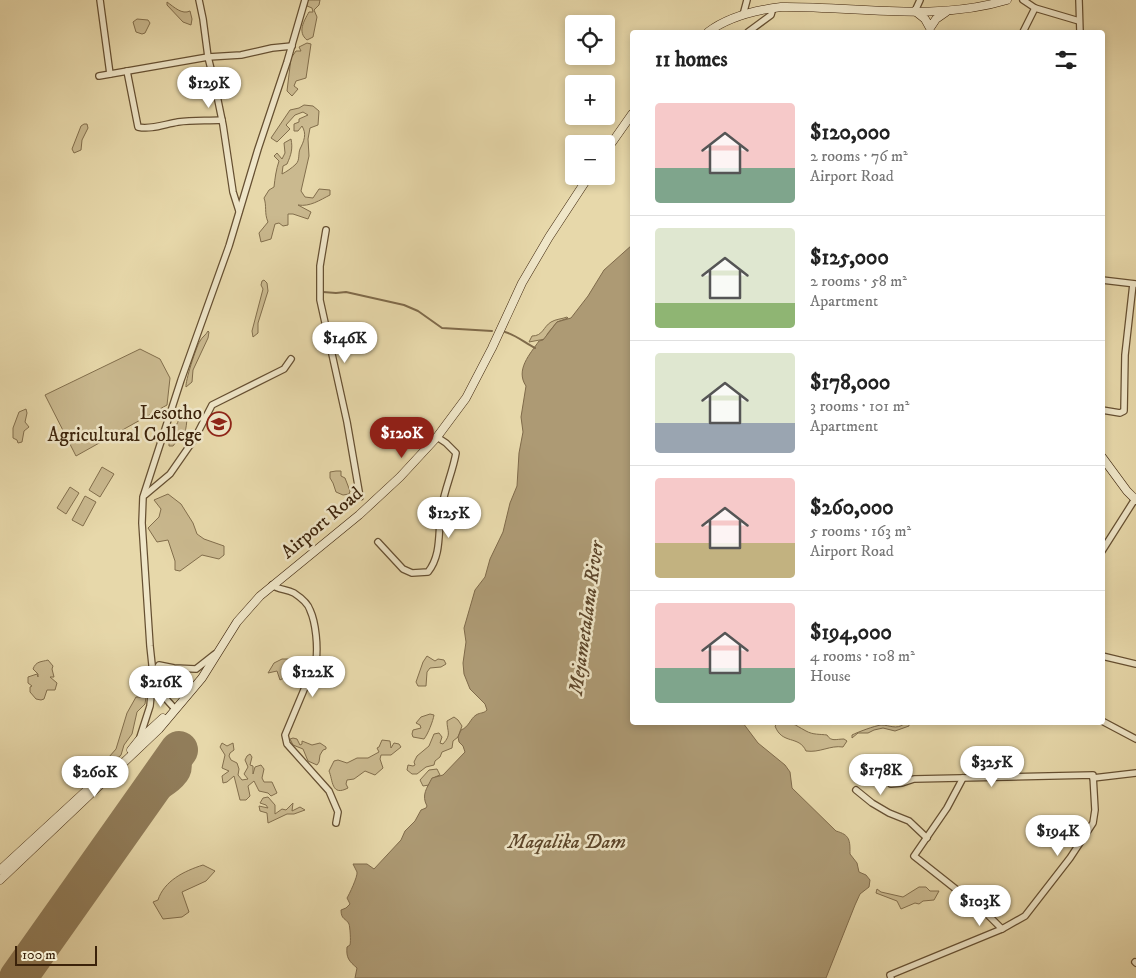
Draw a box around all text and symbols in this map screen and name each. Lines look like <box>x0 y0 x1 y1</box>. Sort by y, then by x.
map controls <box>565 15 615 185</box>
button: locate <box>565 15 615 65</box>
icon: filters <box>1052 46 1080 74</box>
text: 11 homes <box>655 47 728 73</box>
pin: $129K <box>174 66 244 109</box>
text: $129K <box>188 73 230 93</box>
button: + <box>565 75 615 125</box>
text: $120,000 <box>810 120 890 146</box>
icon: home <box>695 123 755 183</box>
button: − <box>565 135 615 185</box>
text: 2 rooms · 76 m² <box>810 146 908 166</box>
text: Airport Road <box>810 166 894 186</box>
text: $125,000 <box>810 245 889 271</box>
icon: home <box>695 248 755 308</box>
text: 2 rooms · 58 m² <box>810 271 907 291</box>
text: Apartment <box>810 291 878 311</box>
pin: $146K <box>310 322 380 364</box>
text: $146K <box>323 328 367 348</box>
text: $178,000 <box>810 370 890 396</box>
icon: home <box>695 373 755 433</box>
text: 3 rooms · 101 m² <box>810 396 909 416</box>
place label: Lesotho Agricultural College <box>47 402 202 447</box>
school or university icon: Lesotho Agricultural College <box>206 411 232 437</box>
pin: $120K <box>367 416 437 459</box>
text: Apartment <box>810 416 878 436</box>
text: $120K <box>381 423 423 443</box>
street label: Airport Road <box>277 482 368 564</box>
text: $260,000 <box>810 495 894 521</box>
pin: $125K <box>414 496 484 539</box>
icon: home <box>695 498 755 558</box>
text: $125K <box>428 503 470 523</box>
text: 5 rooms · 163 m² <box>810 521 911 541</box>
water label: Mejametalana River <box>564 538 610 698</box>
text: Airport Road <box>810 541 894 561</box>
text: $194,000 <box>810 620 892 646</box>
icon: home <box>695 623 755 683</box>
text: 4 rooms · 108 m² <box>810 646 915 666</box>
pin: $122K <box>278 656 348 698</box>
text: $122K <box>292 662 334 682</box>
pin: $216K <box>126 666 196 708</box>
text: House <box>810 666 851 686</box>
text: $216K <box>140 672 182 692</box>
pin: $325K <box>957 746 1027 788</box>
text: $325K <box>971 752 1013 772</box>
pin: $178K <box>846 754 916 796</box>
pin: $260K <box>60 756 130 798</box>
text: $178K <box>860 760 902 780</box>
text: $260K <box>73 762 117 782</box>
pin: $194K <box>1023 814 1093 857</box>
text: $194K <box>1037 821 1080 841</box>
water label: Maqalika Dam <box>506 830 626 855</box>
pin: $103K <box>945 884 1015 927</box>
text: $103K <box>960 891 1000 911</box>
scale bar <box>15 943 98 966</box>
text: 100 m <box>22 946 56 964</box>

